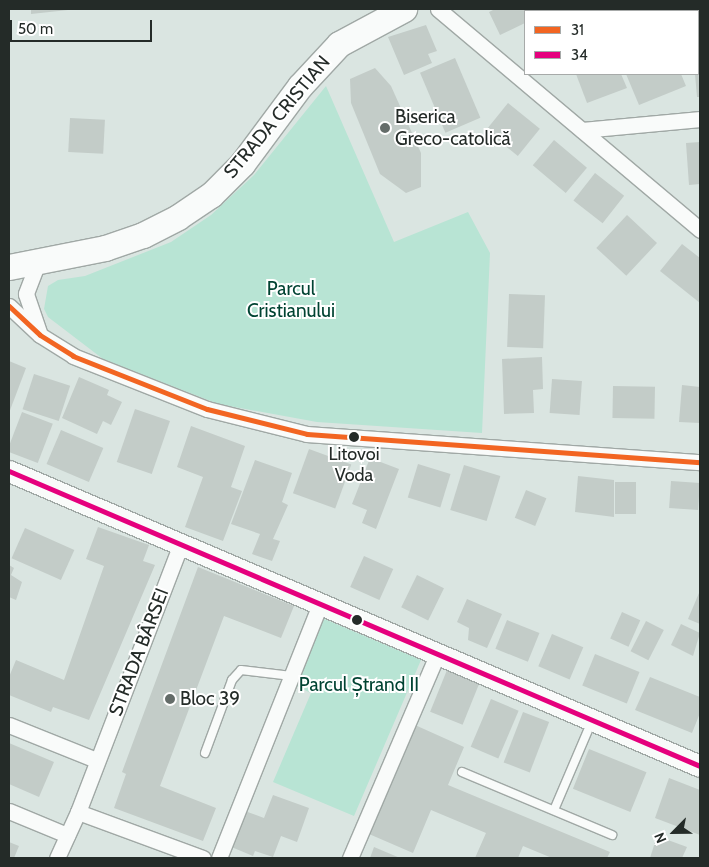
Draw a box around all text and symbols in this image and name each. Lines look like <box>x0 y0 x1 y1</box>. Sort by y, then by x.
scale bar <box>12 10 155 42</box>
legend <box>524 10 699 75</box>
text: 50 m <box>18 20 53 38</box>
text: 31 <box>571 21 584 39</box>
text: 34 <box>571 46 588 64</box>
street label: STRADA CRISTIAN <box>219 51 335 183</box>
place label: Biserica Greco-catolică <box>395 106 511 150</box>
marker: Biserica Greco-catolică <box>379 122 391 134</box>
park label: Parcul Cristianului <box>247 278 335 322</box>
marker: Litovoi Voda <box>349 432 359 442</box>
place label: Litovoi Voda <box>329 444 379 486</box>
street label: STRADA BÂRSEI <box>104 585 174 719</box>
unlabelled marker <box>352 615 362 625</box>
park label: Parcul Ștrand II <box>299 674 419 696</box>
place label: Bloc 39 <box>180 688 240 710</box>
marker: Bloc 39 <box>164 693 176 705</box>
north arrow <box>649 807 699 857</box>
text: N <box>650 830 670 846</box>

